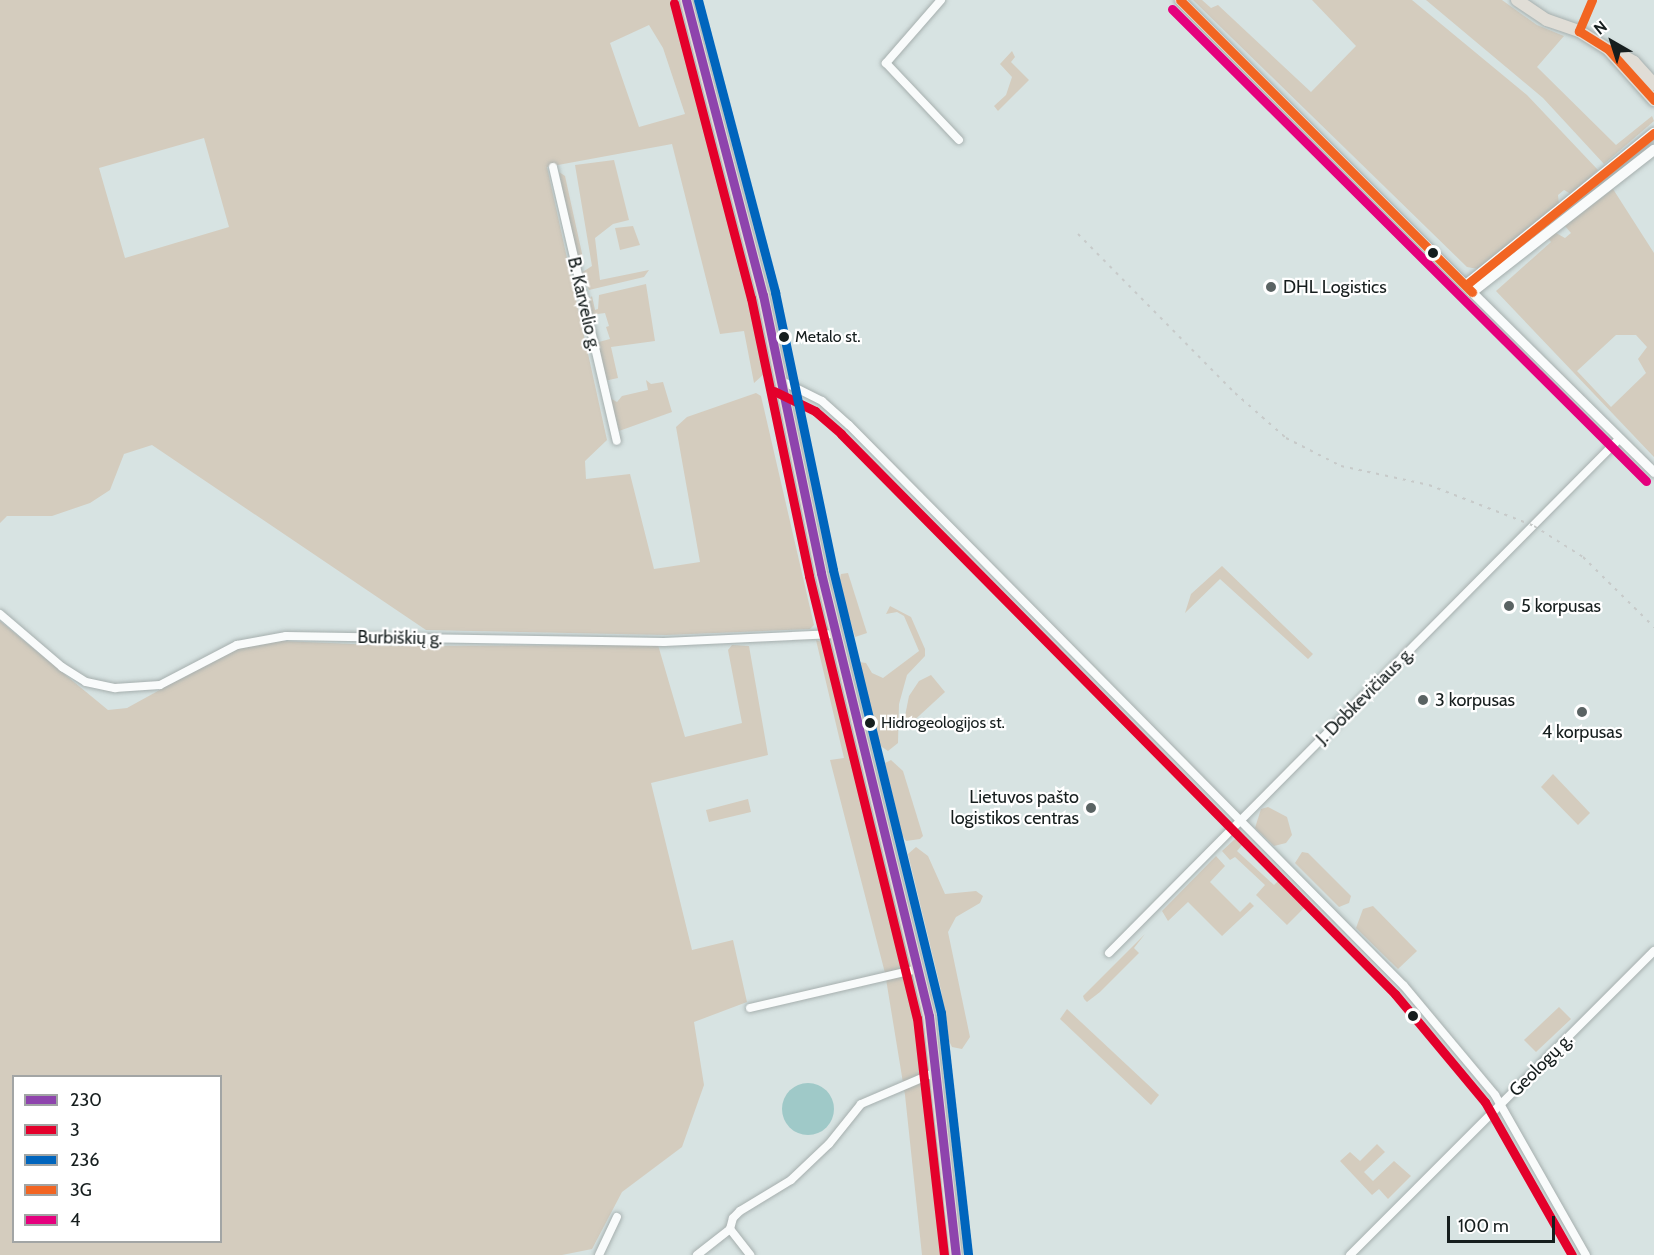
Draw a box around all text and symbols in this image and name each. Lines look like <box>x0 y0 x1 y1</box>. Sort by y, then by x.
north arrow <box>1582 12 1642 72</box>
text: N <box>1590 17 1611 39</box>
unlabelled marker <box>1427 247 1439 259</box>
street label: B. Karvelio g. <box>563 255 605 353</box>
place label: DHL Logistics <box>1283 276 1387 298</box>
marker: DHL Logistics <box>1264 280 1278 294</box>
place label: Metalo st. <box>795 327 861 347</box>
marker: Metalo st. <box>778 331 790 343</box>
place label: 5 korpusas <box>1521 595 1601 617</box>
marker: 5 korpusas <box>1502 599 1516 613</box>
street label: Burbiškių g. <box>357 626 443 650</box>
street label: J. Dobkevičiaus g. <box>1312 643 1418 749</box>
place label: 3 korpusas <box>1435 689 1515 711</box>
marker: 3 korpusas <box>1416 693 1430 707</box>
marker: 4 korpusas <box>1575 705 1589 719</box>
place label: Hidrogeologijos st. <box>881 713 1005 733</box>
marker: Hidrogeologijos st. <box>864 717 876 729</box>
place label: 4 korpusas <box>1542 721 1622 743</box>
place label: Lietuvos pašto logistikos centras <box>951 787 1079 830</box>
marker: Lietuvos pašto logistikos centras <box>1084 801 1098 815</box>
unlabelled marker <box>1407 1010 1419 1022</box>
street label: Geologų g. <box>1505 1029 1577 1101</box>
legend <box>12 1075 222 1243</box>
text: 230 <box>70 1089 102 1111</box>
text: 3 <box>70 1119 80 1141</box>
text: 236 <box>70 1149 99 1171</box>
text: 3G <box>70 1179 92 1201</box>
scale bar <box>1450 1204 1558 1242</box>
text: 4 <box>70 1209 80 1231</box>
text: 100 m <box>1458 1215 1509 1237</box>

